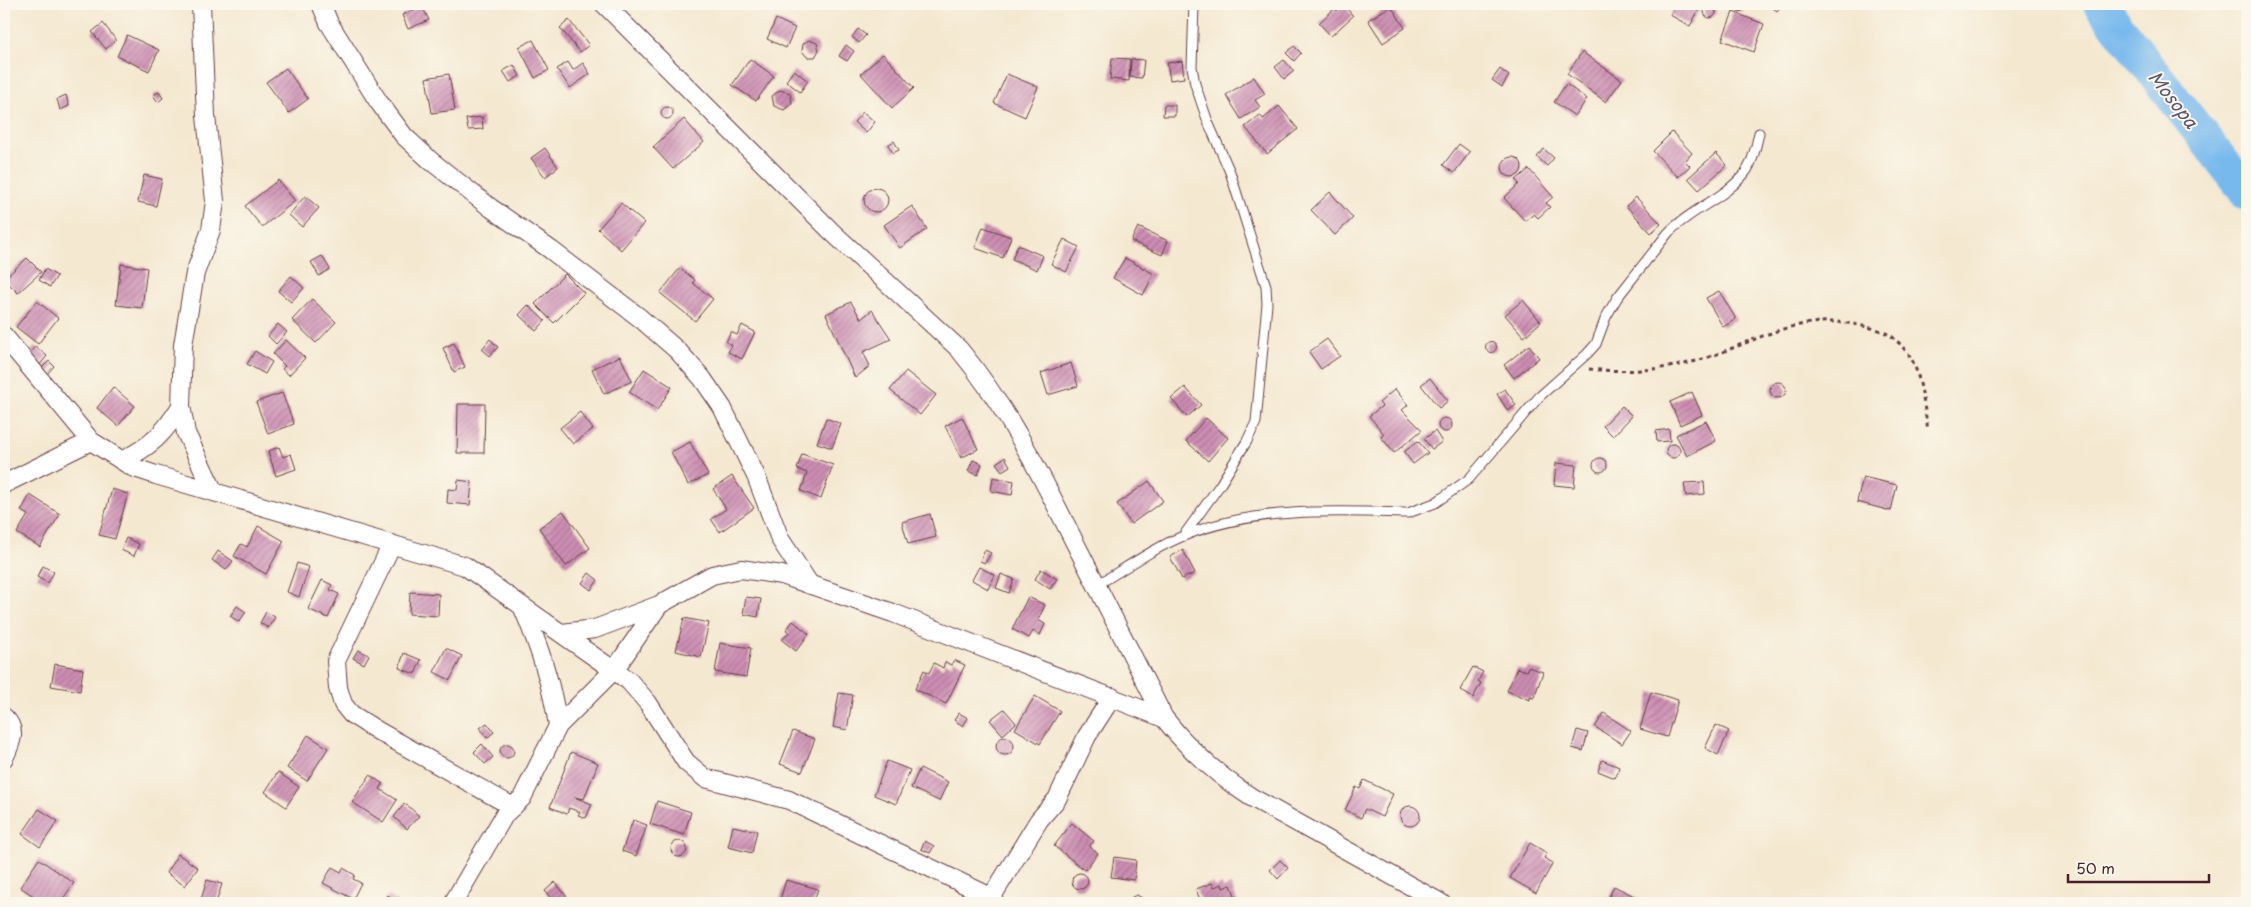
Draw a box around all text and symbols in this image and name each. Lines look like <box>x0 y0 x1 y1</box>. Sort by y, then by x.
water label: Mosopa <box>2143 64 2206 134</box>
scale bar <box>2068 852 2210 884</box>
text: 50 m <box>2076 856 2115 879</box>

